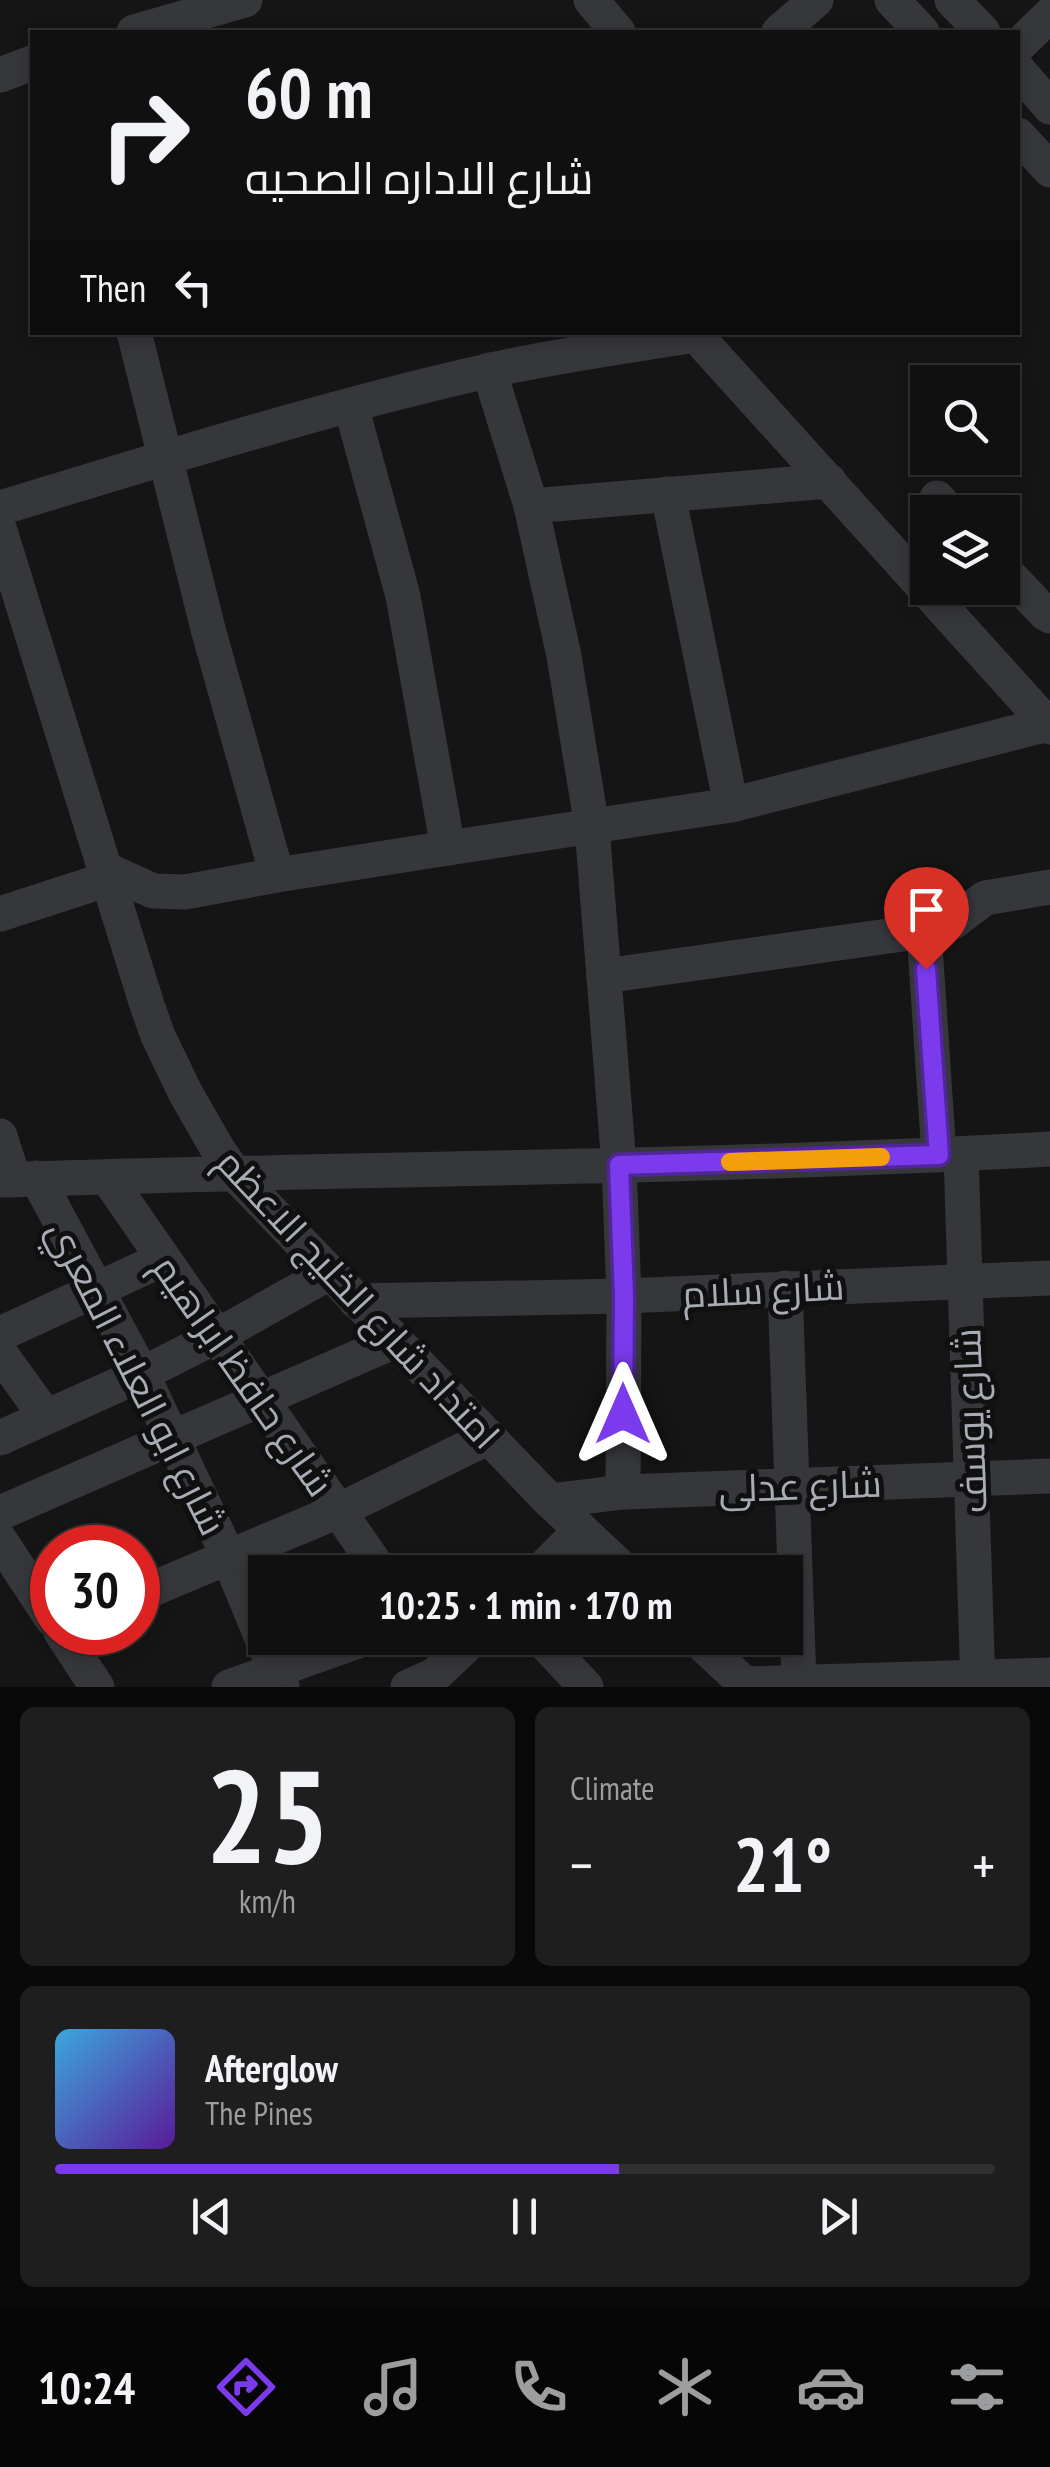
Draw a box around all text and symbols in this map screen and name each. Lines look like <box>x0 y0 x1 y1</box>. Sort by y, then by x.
text: 60 m <box>245 47 373 137</box>
icon: right <box>80 70 210 200</box>
text: شارع الاداره الصحيه <box>245 148 594 206</box>
icon: left <box>166 260 221 315</box>
text: Then <box>80 263 146 312</box>
map controls <box>910 365 1020 605</box>
button: search <box>910 365 1020 475</box>
button: layers <box>910 495 1020 605</box>
pin <box>884 867 969 970</box>
icon: arrive <box>899 882 954 937</box>
street label: امتداد شارع الخليج الاعظم <box>205 1137 511 1461</box>
street label: شارع ابو العلاء المعري <box>32 1211 239 1545</box>
street label: شارع حافظ ابراهيم <box>140 1245 345 1507</box>
street label: شارع سلام <box>681 1260 846 1321</box>
street label: شارع يوسف <box>941 1327 999 1514</box>
position arrow <box>571 1362 675 1466</box>
street label: شارع عدلى <box>718 1458 883 1514</box>
speed limit sign: 30 <box>30 1525 160 1655</box>
text: 10:25 · 1 min · 170 m <box>379 1580 672 1629</box>
text: 25 <box>205 1731 330 1899</box>
text: Climate <box>570 1767 654 1809</box>
text: 21° <box>733 1816 832 1913</box>
text: − <box>570 1829 593 1900</box>
text: + <box>972 1829 995 1900</box>
text: km/h <box>239 1880 296 1922</box>
text: Afterglow <box>205 2043 338 2092</box>
text: The Pines <box>205 2092 313 2134</box>
icon: previous <box>184 2189 239 2244</box>
icon: pause <box>497 2189 552 2244</box>
icon: next <box>811 2189 866 2244</box>
icon: directions <box>211 2352 281 2422</box>
icon: music <box>358 2352 428 2422</box>
icon: phone <box>504 2352 574 2422</box>
icon: climate <box>650 2352 720 2422</box>
icon: car <box>796 2352 866 2422</box>
icon: filters <box>942 2352 1012 2422</box>
text: 10:24 <box>38 2358 135 2416</box>

